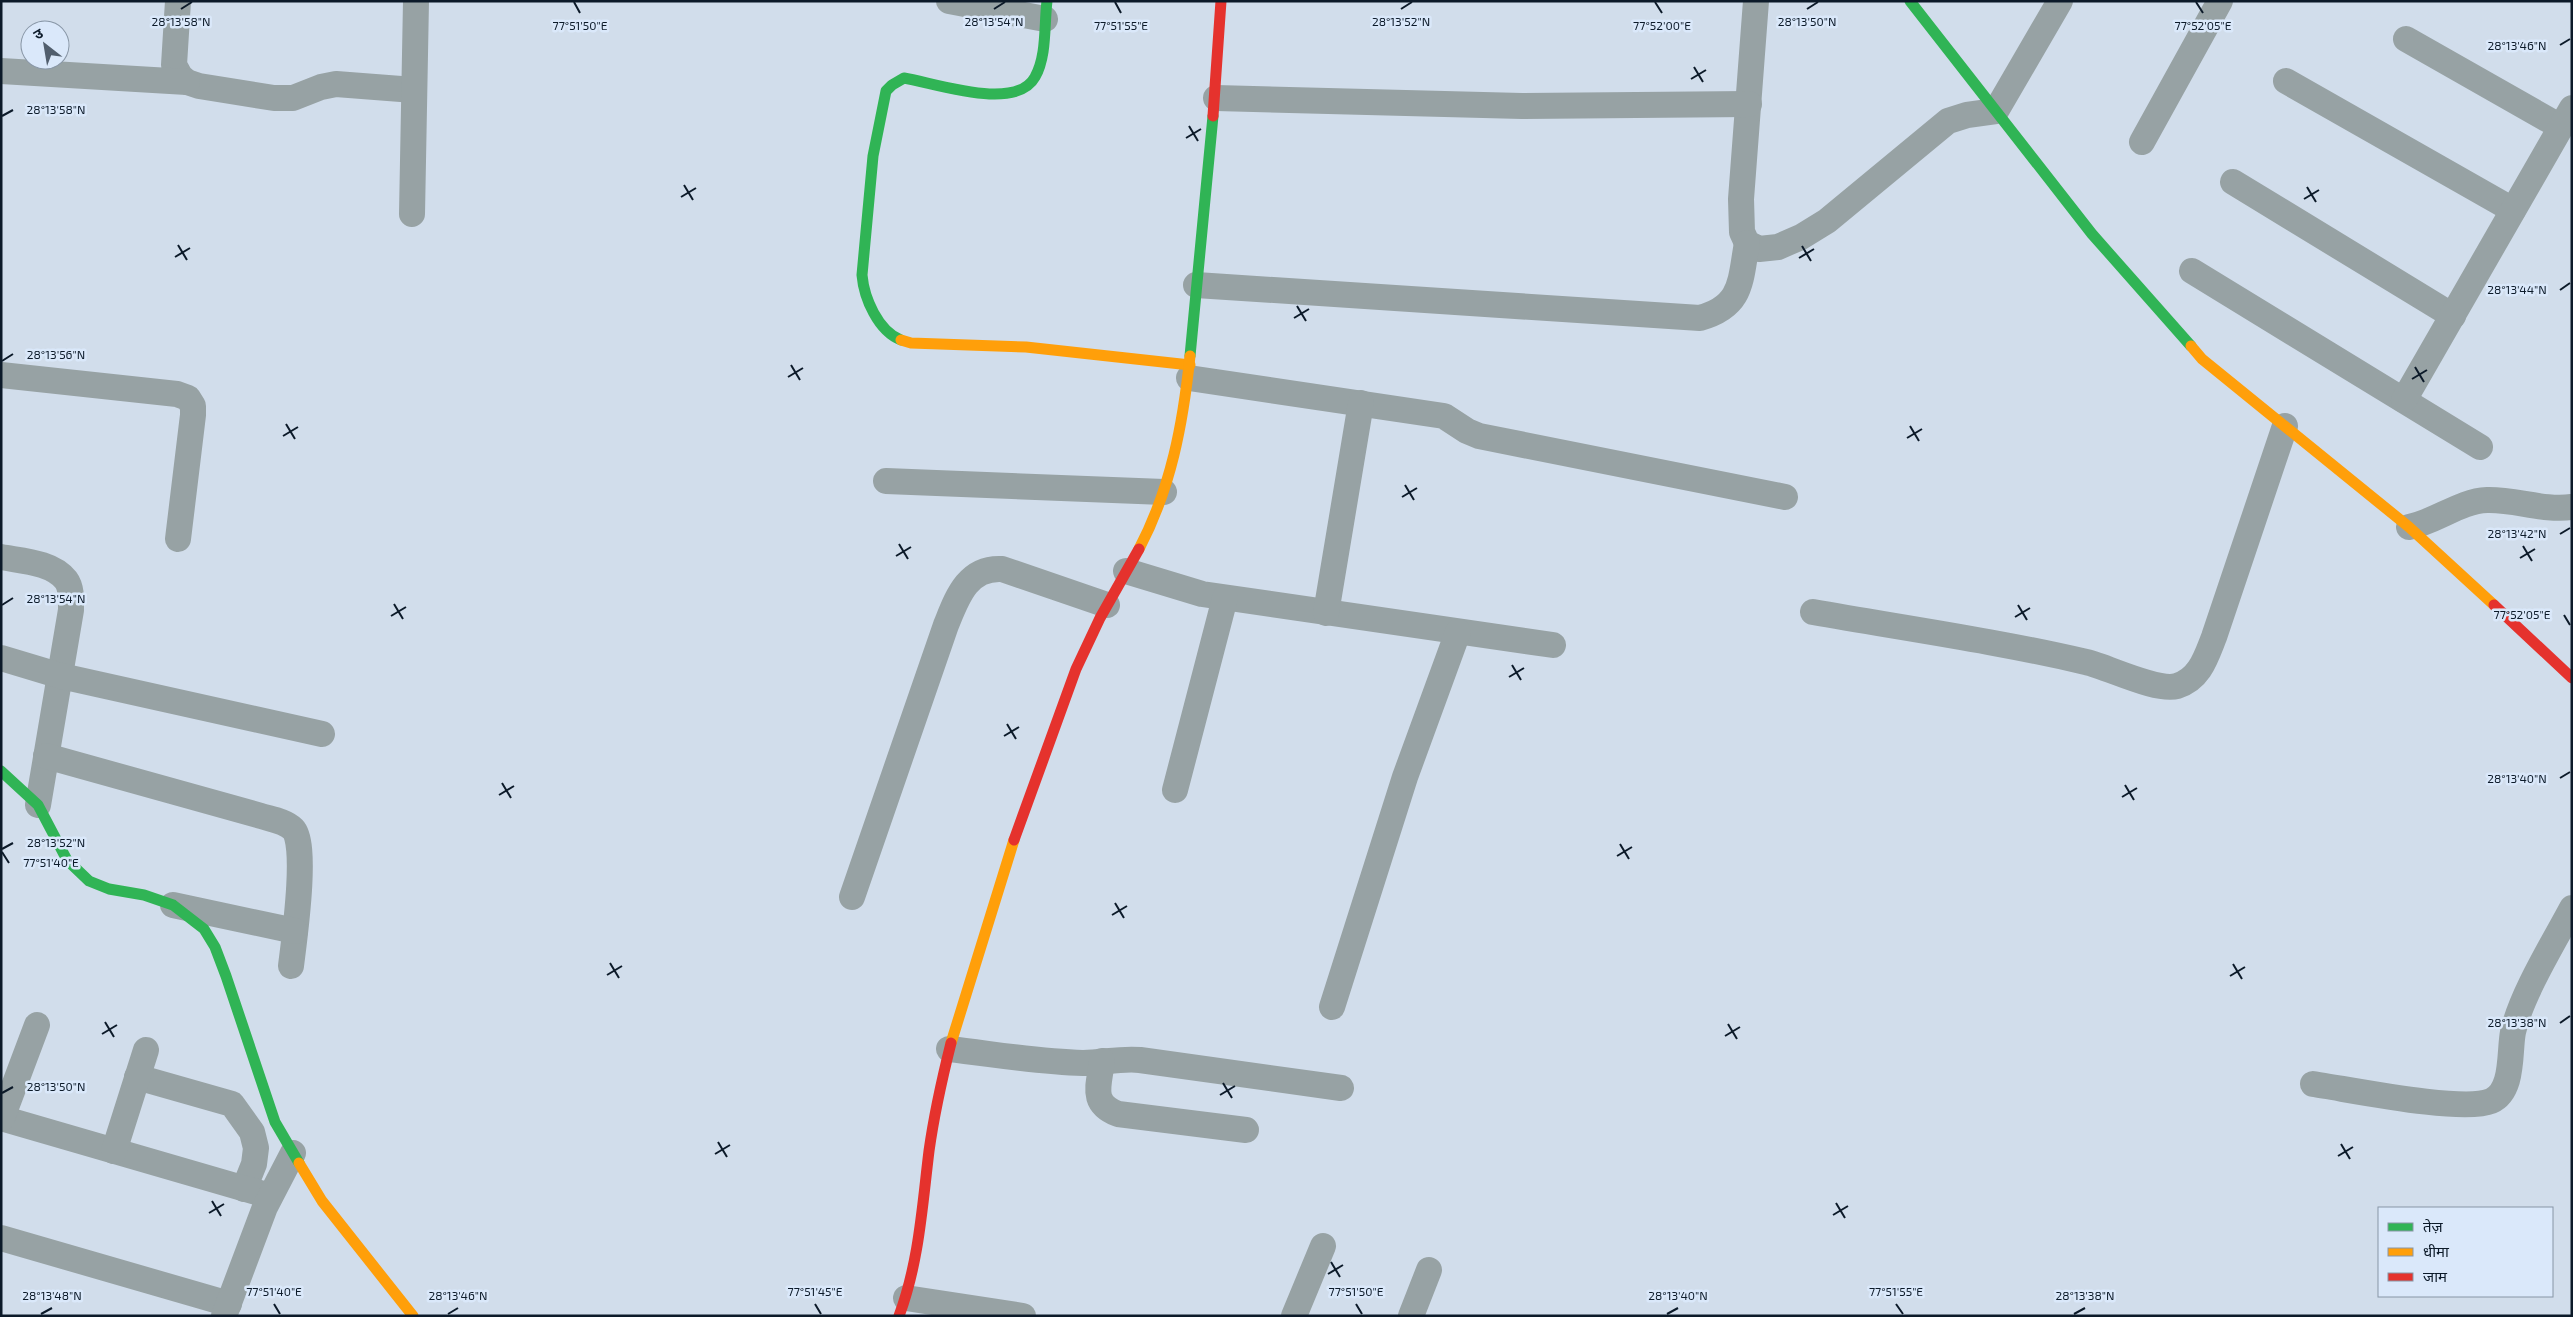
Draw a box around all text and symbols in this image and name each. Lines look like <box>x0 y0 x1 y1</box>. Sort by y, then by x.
text: 28°13'58"N <box>152 14 210 28</box>
text: 28°13'54"N <box>965 14 1023 28</box>
text: 28°13'52"N <box>1372 14 1430 28</box>
text: 28°13'50"N <box>1778 14 1836 28</box>
text: 77°51'50"E <box>553 18 608 32</box>
text: 77°51'55"E <box>1094 18 1148 32</box>
text: 77°52'00"E <box>1633 18 1691 32</box>
text: 77°52'05"E <box>2175 18 2232 32</box>
north arrow <box>20 20 70 70</box>
text: उ <box>30 24 47 43</box>
text: 28°13'46"N <box>2487 38 2547 52</box>
text: 28°13'58"N <box>27 102 85 116</box>
text: 28°13'44"N <box>2487 282 2547 296</box>
text: 28°13'56"N <box>27 347 85 361</box>
text: 28°13'42"N <box>2488 526 2546 540</box>
text: 28°13'54"N <box>27 591 85 605</box>
text: 77°52'05"E <box>2494 607 2551 621</box>
text: 28°13'40"N <box>2487 771 2547 785</box>
text: 28°13'52"N <box>27 835 85 849</box>
text: 77°51'40"E <box>23 855 79 869</box>
text: 28°13'38"N <box>2488 1015 2547 1029</box>
text: 28°13'50"N <box>27 1079 85 1093</box>
legend <box>2378 1207 2553 1297</box>
text: तेज़ <box>2423 1217 2444 1235</box>
text: धीमा <box>2423 1242 2450 1260</box>
text: जाम <box>2423 1267 2448 1285</box>
text: 77°51'40"E <box>246 1284 302 1298</box>
text: 77°51'45"E <box>788 1284 843 1298</box>
text: 77°51'50"E <box>1329 1284 1384 1298</box>
text: 77°51'55"E <box>1869 1284 1923 1298</box>
text: 28°13'48"N <box>22 1288 82 1302</box>
text: 28°13'46"N <box>428 1288 488 1302</box>
text: 28°13'40"N <box>1648 1288 1708 1302</box>
text: 28°13'38"N <box>2056 1288 2115 1302</box>

